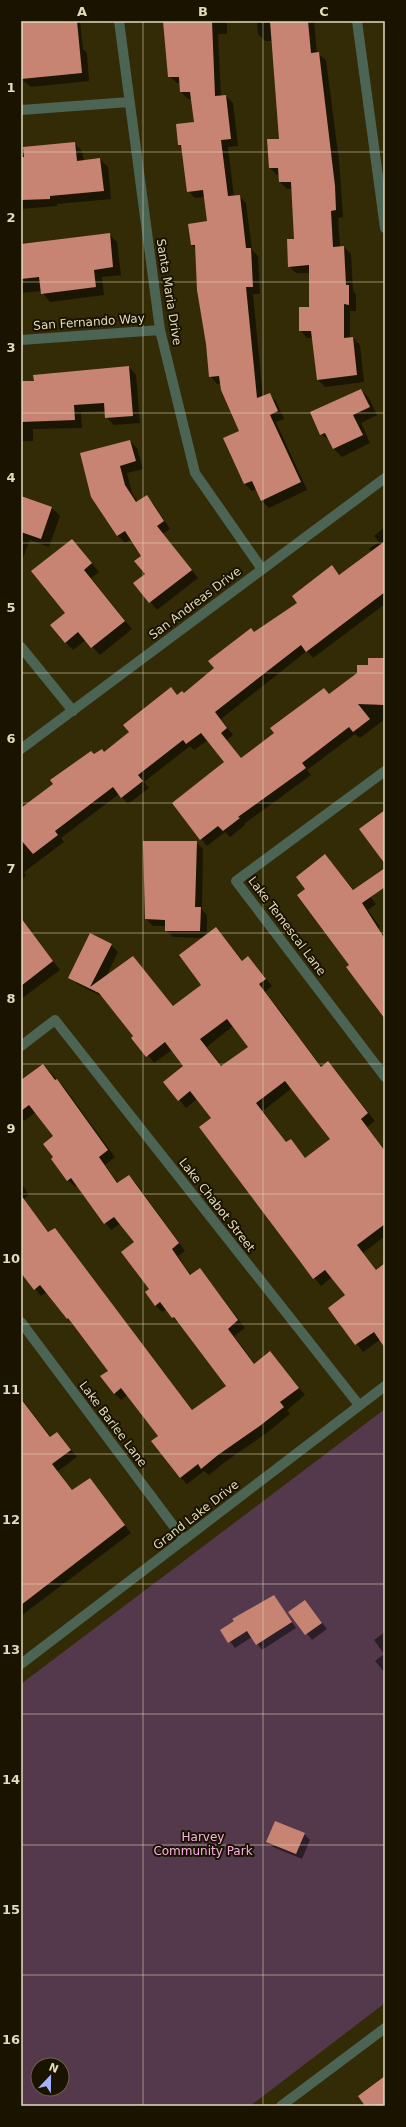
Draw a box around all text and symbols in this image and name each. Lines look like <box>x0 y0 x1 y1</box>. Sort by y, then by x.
text: A <box>77 4 87 19</box>
text: B <box>198 4 208 19</box>
text: C <box>319 4 329 19</box>
text: 1 <box>6 80 16 95</box>
text: 2 <box>6 210 16 225</box>
street label: Santa Maria Drive <box>154 238 184 346</box>
street label: San Fernando Way <box>33 311 145 333</box>
text: 3 <box>6 340 16 355</box>
text: 4 <box>6 470 16 485</box>
street label: San Andreas Drive <box>146 564 244 642</box>
text: 5 <box>6 600 16 615</box>
text: 6 <box>6 731 16 746</box>
text: 7 <box>6 861 16 876</box>
street label: Lake Temescal Lane <box>245 874 329 978</box>
text: 8 <box>6 991 16 1006</box>
text: 9 <box>6 1121 16 1136</box>
street label: Lake Chabot Street <box>176 1155 258 1255</box>
text: 10 <box>2 1251 20 1266</box>
street label: Lake Barlee Lane <box>76 1379 150 1469</box>
text: 11 <box>2 1382 20 1397</box>
street label: Grand Lake Drive <box>151 1477 241 1553</box>
text: 12 <box>2 1512 20 1527</box>
text: 13 <box>2 1642 20 1657</box>
text: 14 <box>2 1772 20 1787</box>
park label: Harvey Community Park <box>153 1830 253 1858</box>
text: 15 <box>2 1902 20 1917</box>
text: 16 <box>2 2032 20 2047</box>
north arrow <box>30 2057 70 2097</box>
text: N <box>47 2060 60 2076</box>

